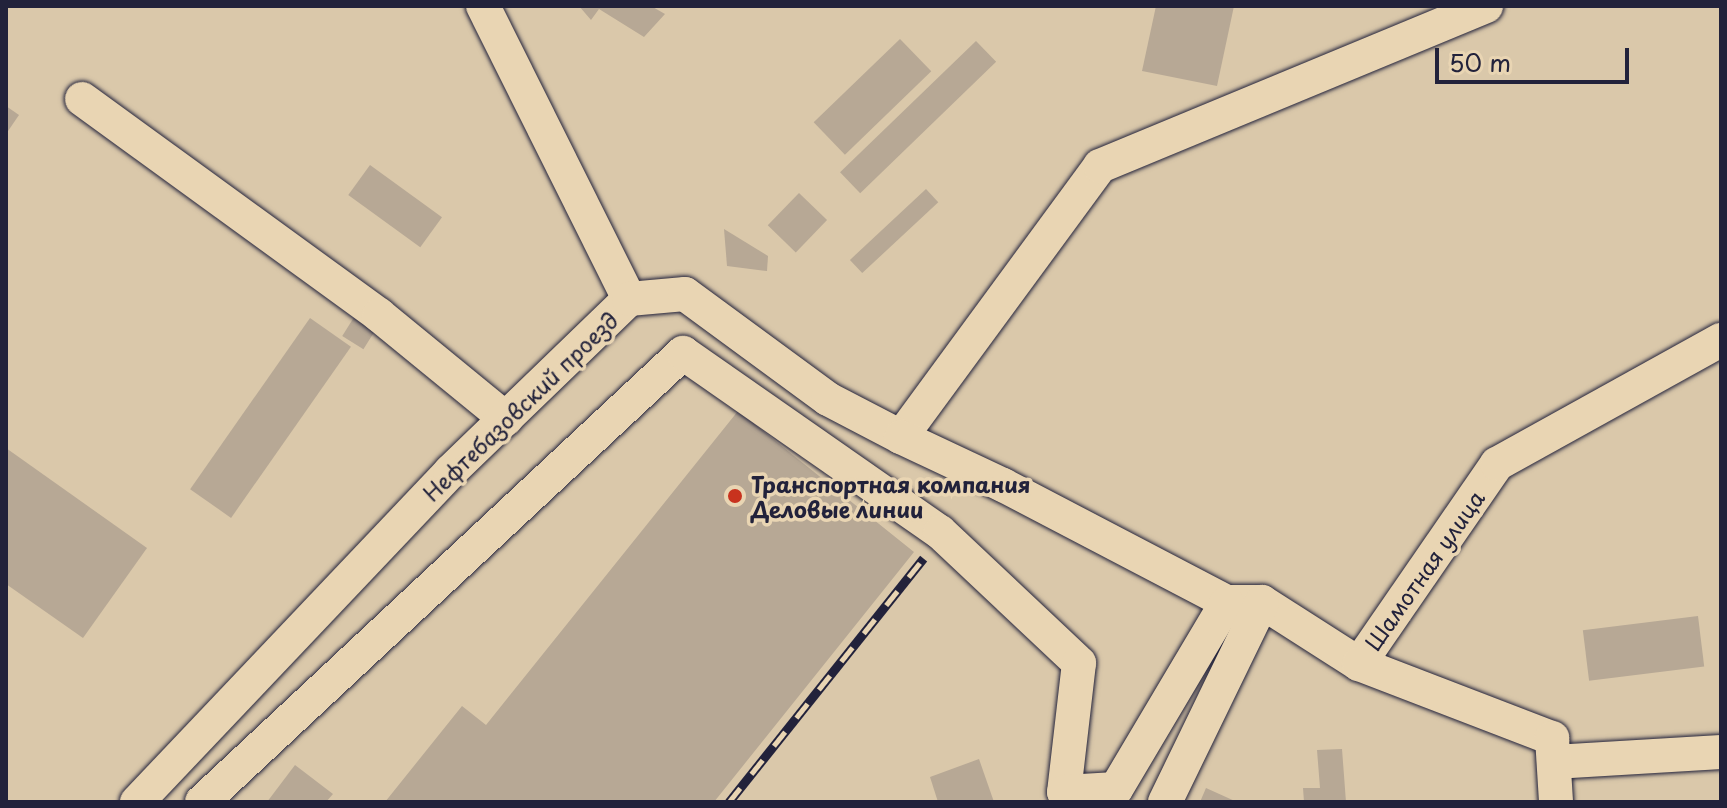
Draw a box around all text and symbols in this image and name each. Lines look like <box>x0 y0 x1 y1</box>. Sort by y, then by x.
scale bar <box>1439 32 1633 82</box>
text: 50 m <box>1449 44 1511 80</box>
street label: Нефтебазовский проезд <box>417 306 623 506</box>
place label: Транспортная компания Деловые линии <box>751 470 1031 522</box>
street label: Шамотная улица <box>1359 484 1489 656</box>
marker: Транспортная компания Деловые линии <box>726 487 744 505</box>

